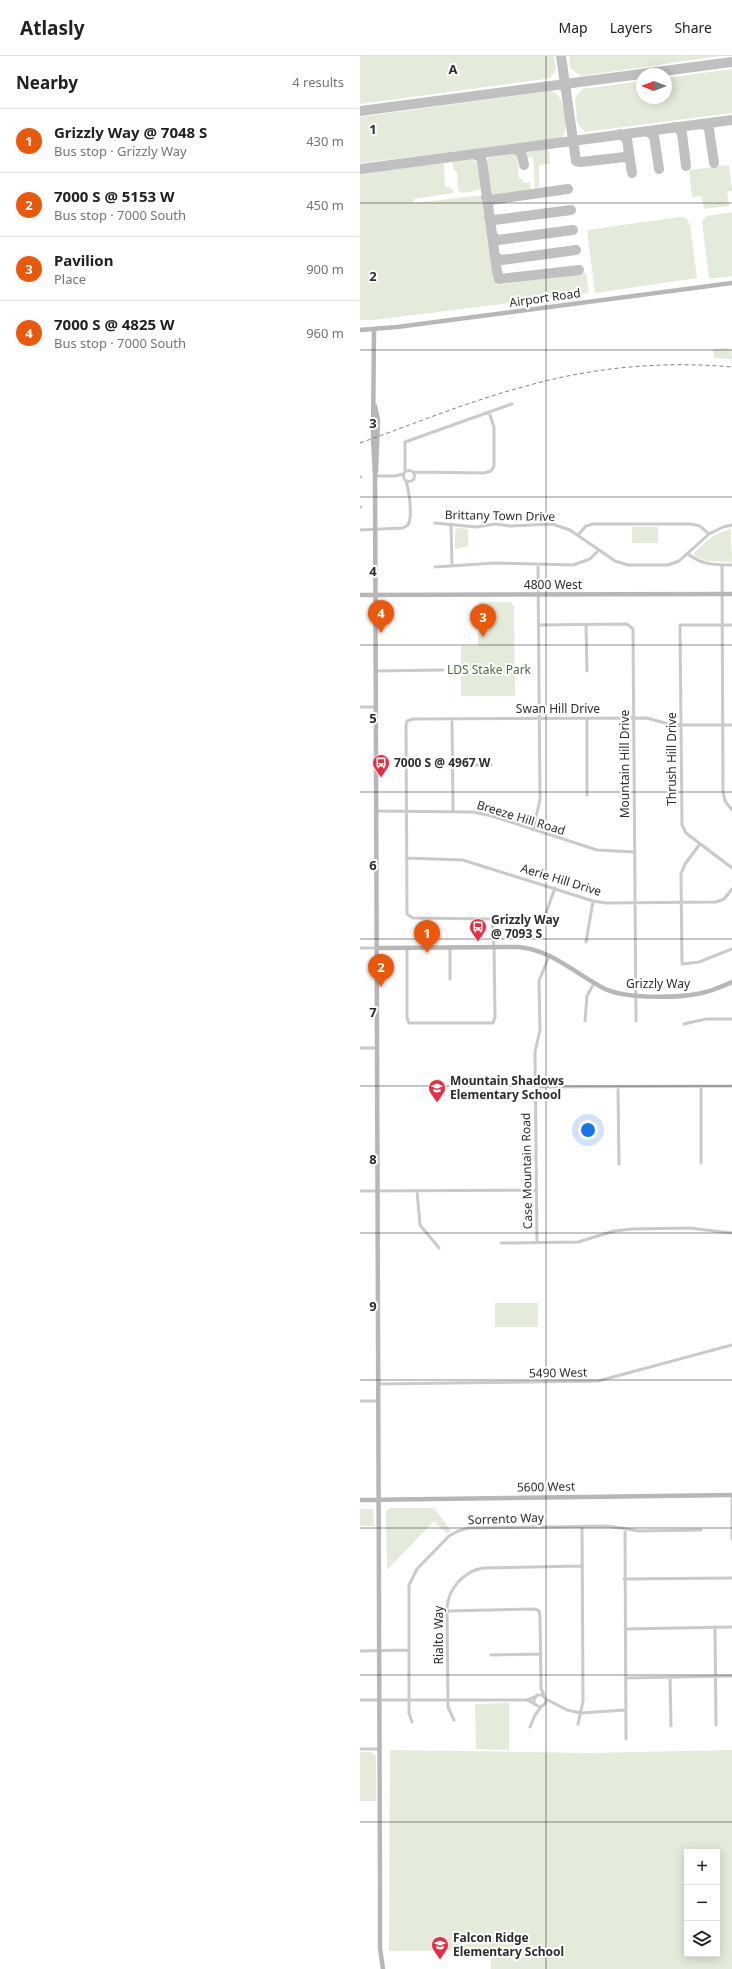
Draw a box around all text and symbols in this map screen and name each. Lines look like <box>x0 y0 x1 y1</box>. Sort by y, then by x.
text: Atlasly <box>20 15 85 41</box>
text: Map <box>559 18 588 37</box>
text: Layers <box>610 18 652 37</box>
text: Share <box>674 18 712 37</box>
text: A <box>449 60 458 78</box>
north arrow <box>636 68 672 104</box>
text: Nearby <box>16 71 78 94</box>
text: 4 results <box>292 73 344 91</box>
text: 1 <box>369 120 377 138</box>
text: Grizzly Way @ 7048 S <box>54 122 207 142</box>
text: 1 <box>25 132 33 150</box>
text: 430 m <box>306 132 344 150</box>
text: Bus stop · Grizzly Way <box>54 142 187 160</box>
text: 7000 S @ 5153 W <box>54 186 174 206</box>
text: 2 <box>25 196 33 214</box>
text: 450 m <box>306 196 344 214</box>
text: Bus stop · 7000 South <box>54 206 186 224</box>
text: Pavilion <box>54 250 113 270</box>
text: 3 <box>25 260 33 278</box>
text: 900 m <box>306 260 344 278</box>
text: 2 <box>369 267 377 285</box>
text: Place <box>54 270 86 288</box>
street label: Airport Road <box>508 284 582 311</box>
text: 7000 S @ 4825 W <box>54 314 174 334</box>
text: 4 <box>25 324 33 342</box>
text: 960 m <box>306 324 344 342</box>
text: Bus stop · 7000 South <box>54 334 186 352</box>
text: 3 <box>369 414 377 432</box>
street label: Brittany Town Drive <box>445 506 556 525</box>
text: 4 <box>369 562 377 580</box>
street label: 4800 West <box>524 576 583 593</box>
pin: 4 <box>368 600 394 633</box>
pin: 3 <box>470 604 496 637</box>
park label: LDS Stake Park <box>447 661 532 678</box>
street label: Swan Hill Drive <box>516 700 600 717</box>
text: 5 <box>369 709 377 727</box>
street label: Mountain Hill Drive <box>616 709 633 818</box>
street label: Thrush Hill Drive <box>663 712 680 806</box>
bus stop icon: 7000 S @ 4967 W <box>371 753 391 778</box>
place label: 7000 S @ 4967 W <box>394 754 491 771</box>
street label: Breeze Hill Road <box>475 796 567 839</box>
text: 6 <box>369 856 377 874</box>
street label: Aerie Hill Drive <box>519 859 604 900</box>
place label: Grizzly Way @ 7093 S <box>491 911 560 942</box>
bus stop icon: Grizzly Way @ 7093 S <box>468 917 488 942</box>
pin: 1 <box>414 920 440 953</box>
pin: 2 <box>368 954 394 987</box>
street label: Grizzly Way <box>626 975 691 992</box>
text: 7 <box>369 1003 377 1021</box>
place label: Mountain Shadows Elementary School <box>450 1072 564 1103</box>
school or university icon: Mountain Shadows Elementary School <box>427 1078 447 1103</box>
street label: Case Mountain Road <box>517 1113 536 1229</box>
your location <box>578 1120 598 1140</box>
text: 8 <box>369 1150 377 1168</box>
text: 9 <box>369 1297 377 1315</box>
street label: 5490 West <box>529 1363 588 1382</box>
street label: 5600 West <box>517 1477 576 1496</box>
street label: Sorrento Way <box>468 1509 545 1528</box>
street label: Rialto Way <box>430 1605 447 1664</box>
map controls <box>684 1849 720 1957</box>
button: + <box>684 1849 720 1885</box>
button: − <box>684 1885 720 1921</box>
button: layers <box>684 1921 720 1957</box>
place label: Falcon Ridge Elementary School <box>453 1929 564 1960</box>
school or university icon: Falcon Ridge Elementary School <box>430 1935 450 1960</box>

